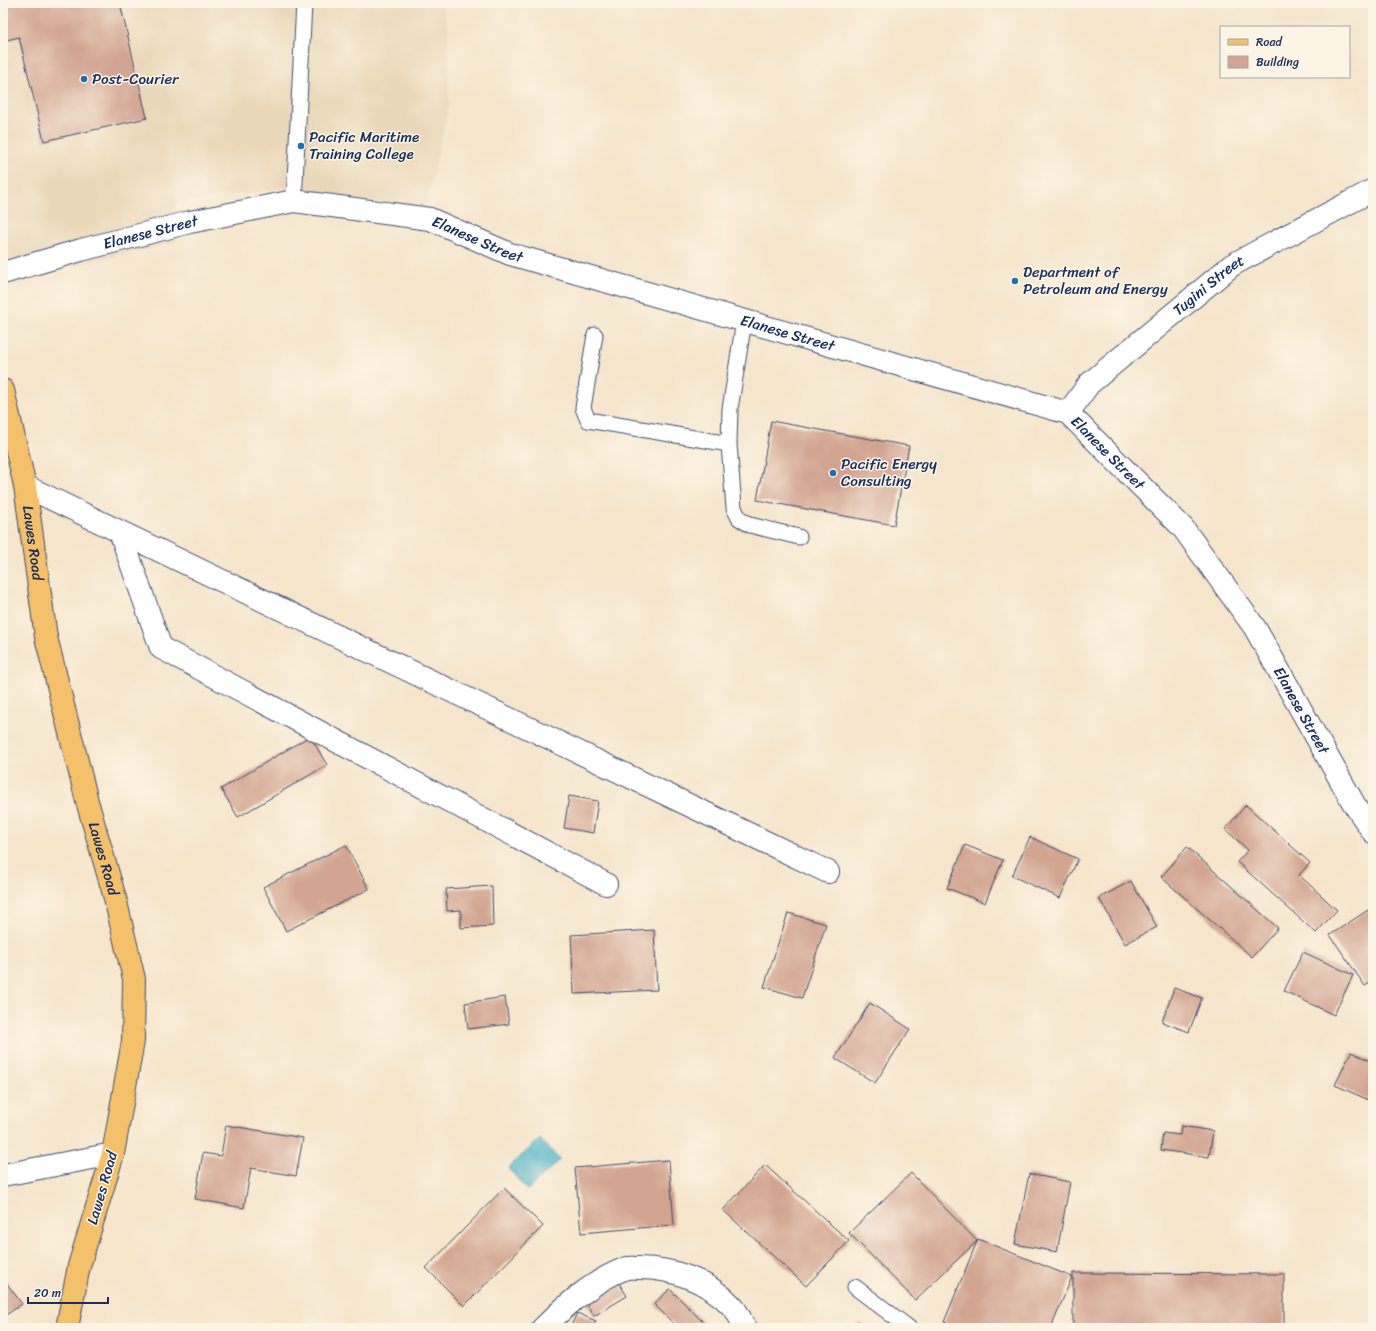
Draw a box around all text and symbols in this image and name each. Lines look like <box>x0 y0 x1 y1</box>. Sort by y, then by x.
legend <box>1220 26 1350 78</box>
text: Road <box>1256 31 1283 53</box>
text: Building <box>1256 51 1299 73</box>
place label: Post-Courier <box>92 66 179 92</box>
marker: Post-Courier <box>79 74 89 84</box>
place label: Pacific Maritime Training College <box>309 124 419 167</box>
marker: Pacific Maritime Training College <box>296 141 306 151</box>
street label: Elanese Street <box>100 208 201 257</box>
street label: Elanese Street <box>428 208 527 270</box>
street label: Tugini Street <box>1167 247 1249 322</box>
place label: Department of Petroleum and Energy <box>1023 259 1168 302</box>
marker: Department of Petroleum and Energy <box>1010 276 1020 286</box>
street label: Elanese Street <box>737 307 839 359</box>
street label: Elanese Street <box>1064 409 1152 497</box>
place label: Pacific Energy Consulting <box>841 451 937 494</box>
marker: Pacific Energy Consulting <box>828 468 838 478</box>
street label: Lawes Road <box>15 504 51 583</box>
street label: Elanese Street <box>1266 662 1337 760</box>
street label: Lawes Road <box>81 819 127 900</box>
street label: Lawes Road <box>79 1147 125 1228</box>
scale bar <box>28 1279 108 1305</box>
text: 20 m <box>34 1282 61 1304</box>

